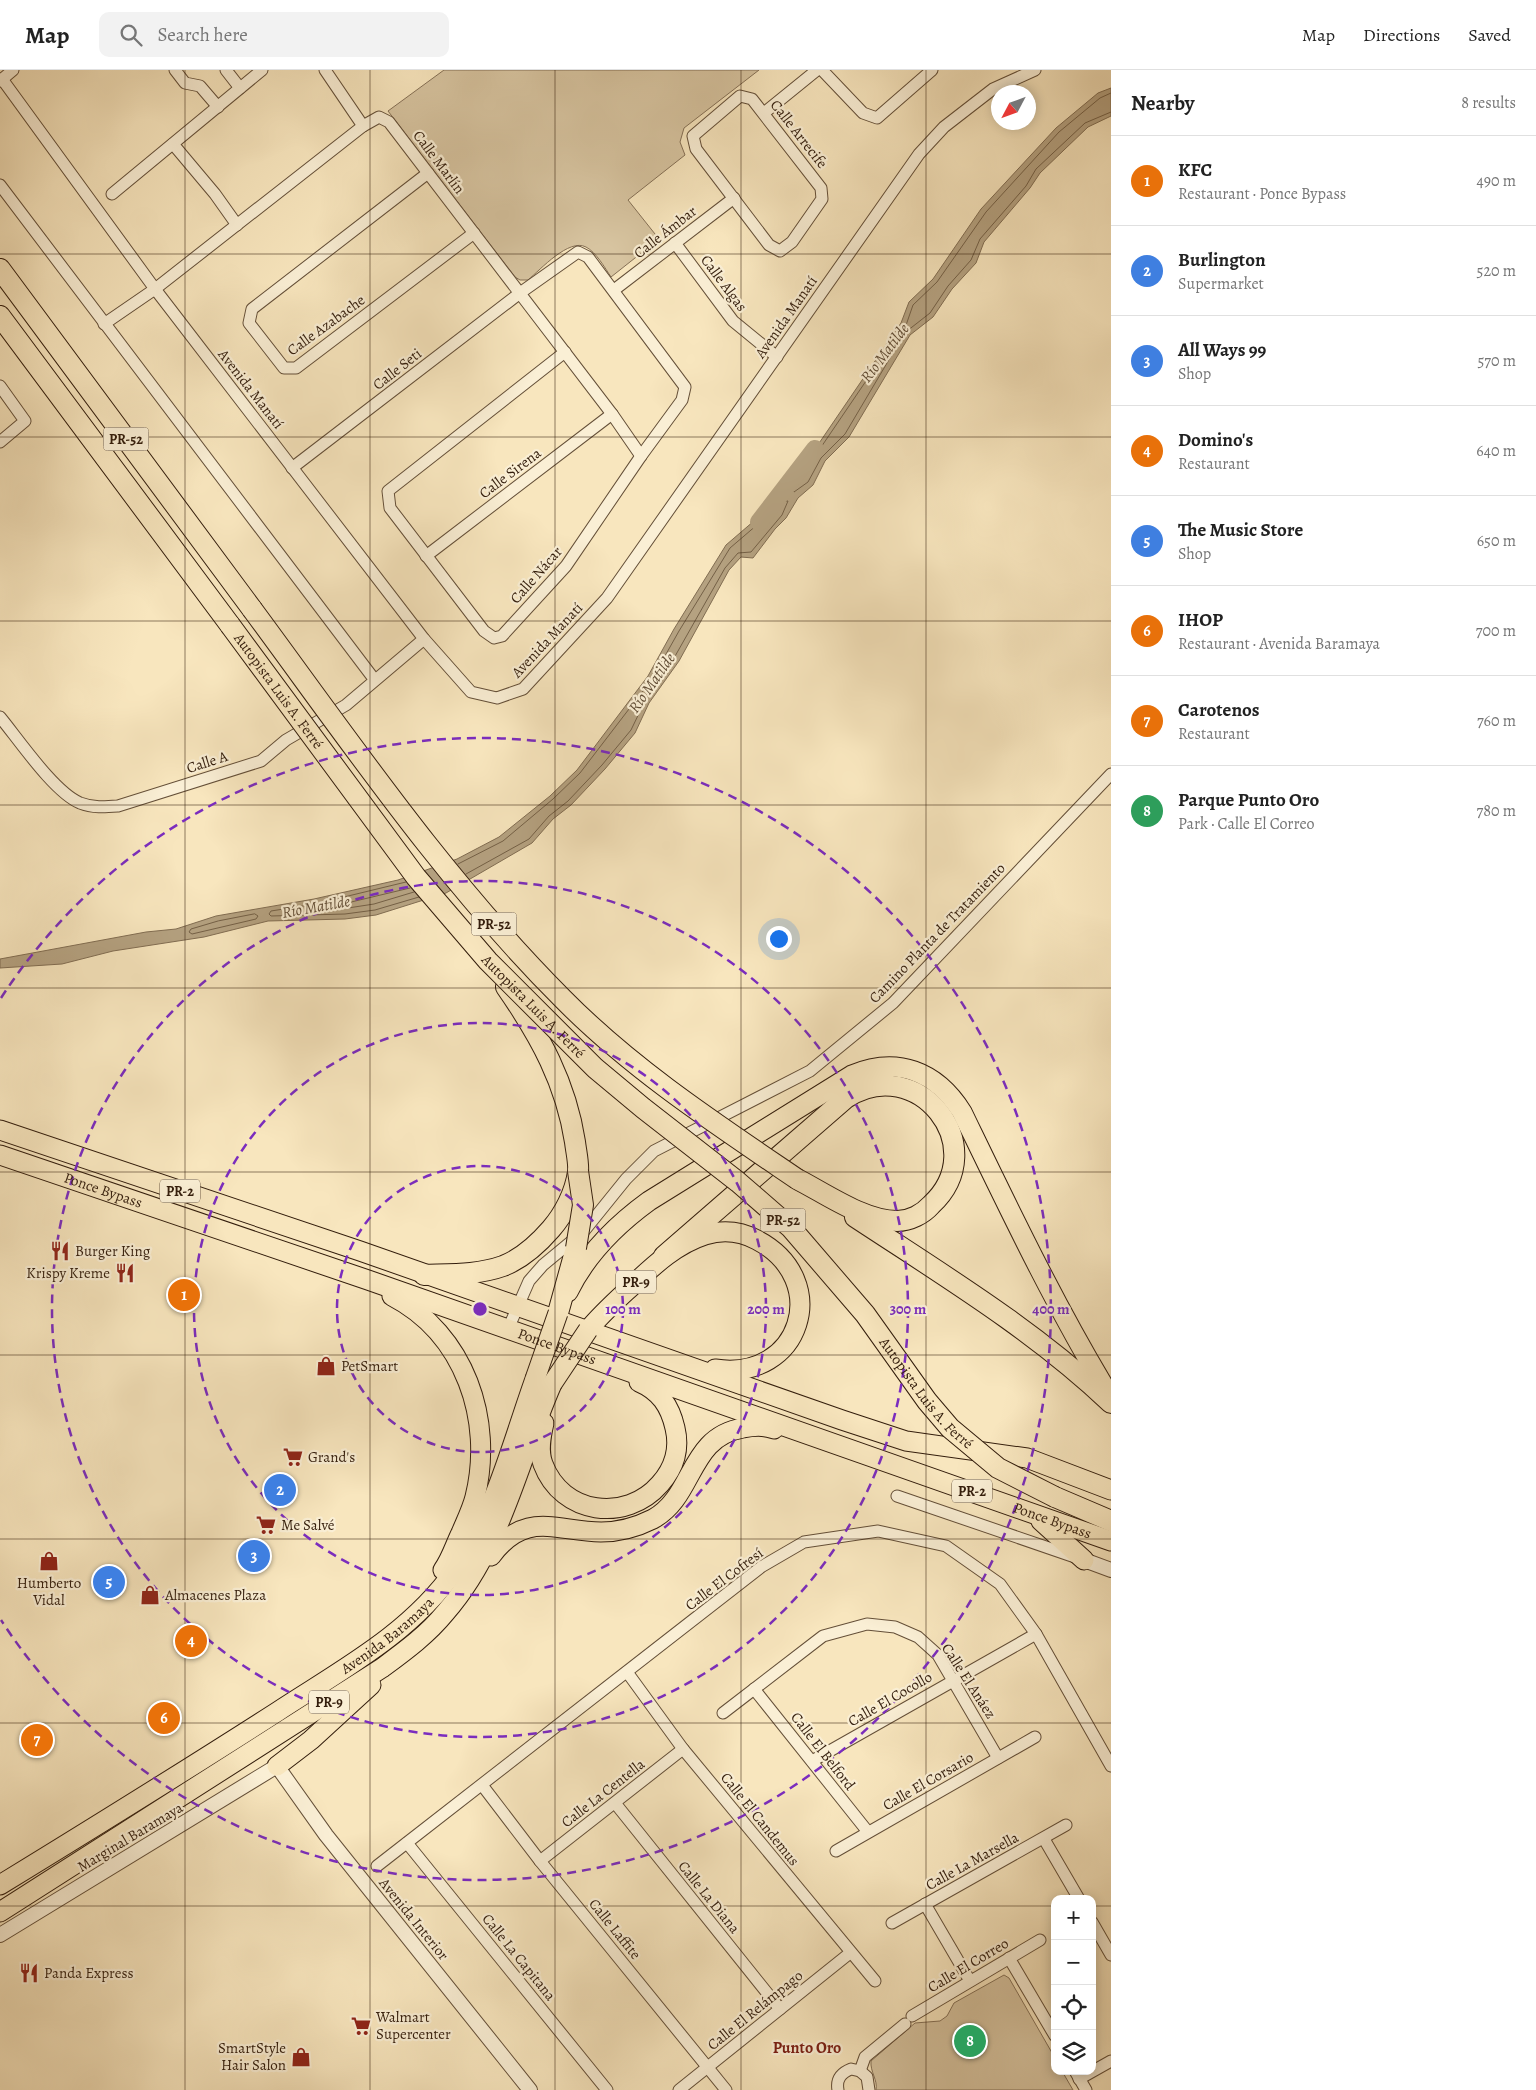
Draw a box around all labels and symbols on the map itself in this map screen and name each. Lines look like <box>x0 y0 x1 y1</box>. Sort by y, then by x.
north arrow <box>991 85 1036 130</box>
street label: Calle Arrecife <box>766 96 832 173</box>
street label: Calle Marlín <box>409 126 469 198</box>
street label: Calle Ámbar <box>629 201 701 263</box>
street label: Calle Algas <box>696 251 752 315</box>
street label: Avenida Manatí <box>750 272 822 363</box>
street label: Calle Azabache <box>283 290 369 360</box>
water label: Río Matilde <box>856 319 915 387</box>
street label: Avenida Manatí <box>213 344 288 433</box>
street label: Calle Seti <box>368 344 426 394</box>
road number: PR-52 <box>104 428 148 450</box>
street label: Calle Sirena <box>475 443 545 503</box>
street label: Calle Nácar <box>506 542 567 608</box>
street label: Avenida Manatí <box>506 598 587 683</box>
street label: Autopista Luis A. Ferré <box>229 628 328 753</box>
water label: Río Matilde <box>623 648 681 717</box>
street label: Calle A <box>184 746 230 778</box>
street label: Camino Planta de Tratamiento <box>865 858 1009 1008</box>
water label: Río Matilde <box>280 890 352 924</box>
road number: PR-52 <box>472 912 516 936</box>
your location <box>766 926 792 952</box>
street label: Autopista Luis A. Ferré <box>476 950 590 1063</box>
street label: Ponce Bypass <box>61 1167 145 1213</box>
road number: PR-2 <box>160 1180 200 1202</box>
road number: PR-52 <box>760 1208 806 1232</box>
restaurant icon: Burger King <box>49 1240 71 1262</box>
place label: Burger King <box>75 1241 151 1261</box>
restaurant icon: Krispy Kreme <box>114 1262 136 1284</box>
place label: Krispy Kreme <box>26 1263 110 1283</box>
road number: PR-9 <box>616 1270 656 1294</box>
pin: 1 <box>168 1276 200 1314</box>
text: 100 m <box>605 1299 641 1319</box>
text: 200 m <box>747 1299 785 1319</box>
text: 300 m <box>890 1299 927 1319</box>
text: 400 m <box>1032 1299 1070 1319</box>
centre of rings <box>471 1300 489 1318</box>
street label: Ponce Bypass <box>515 1323 599 1369</box>
street label: Autopista Luis A. Ferré <box>874 1332 978 1453</box>
shop icon: PetSmart <box>315 1355 337 1377</box>
place label: PetSmart <box>341 1356 398 1376</box>
supermarket icon: Grand's <box>282 1446 304 1468</box>
place label: Grand's <box>308 1447 355 1467</box>
pin: 2 <box>264 1471 296 1509</box>
road number: PR-2 <box>952 1480 992 1502</box>
street label: Ponce Bypass <box>1011 1497 1094 1543</box>
supermarket icon: Me Salvé <box>255 1514 277 1536</box>
place label: Me Salvé <box>281 1515 335 1535</box>
pin: 3 <box>238 1537 270 1575</box>
street label: Calle El Cofresí <box>681 1543 767 1615</box>
shop icon: Humberto Vidal <box>38 1550 60 1572</box>
pin: 5 <box>93 1563 125 1601</box>
place label: Humberto Vidal <box>17 1573 81 1610</box>
shop icon: Almacenes Plaza <box>139 1584 161 1606</box>
place label: Almacenes Plaza <box>164 1585 266 1605</box>
street label: Avenida Baramaya <box>336 1593 438 1679</box>
pin: 4 <box>175 1622 207 1660</box>
street label: Calle El Anáez <box>937 1639 1001 1723</box>
street label: Calle El Cocollo <box>844 1667 936 1731</box>
road number: PR-9 <box>309 1690 349 1714</box>
pin: 6 <box>148 1699 180 1737</box>
street label: Calle El Belford <box>786 1708 860 1795</box>
pin: 7 <box>21 1721 53 1759</box>
street label: Calle El Corsario <box>879 1747 977 1815</box>
street label: Calle La Centella <box>557 1754 649 1832</box>
street label: Calle El Candemus <box>716 1768 804 1870</box>
street label: Marginal Baramaya <box>73 1798 187 1876</box>
street label: Calle La Marsella <box>922 1827 1022 1895</box>
street label: Calle La Diana <box>674 1857 744 1937</box>
street label: Avenida Interior <box>374 1873 454 1965</box>
street label: Calle Laffite <box>584 1894 646 1964</box>
street label: Calle La Capitana <box>478 1909 560 2005</box>
street label: Calle El Correo <box>924 1933 1012 1997</box>
restaurant icon: Panda Express <box>18 1962 40 1984</box>
place label: Panda Express <box>44 1963 133 1983</box>
street label: Calle El Relámpago <box>703 1965 807 2055</box>
place label: Walmart Supercenter <box>375 2007 451 2044</box>
supermarket icon: Walmart Supercenter <box>350 2015 372 2037</box>
pin: 8 <box>954 2022 986 2060</box>
district label: Punto Oro <box>773 2037 841 2059</box>
place label: SmartStyle Hair Salon <box>218 2038 286 2075</box>
shop icon: SmartStyle Hair Salon <box>290 2046 312 2068</box>

